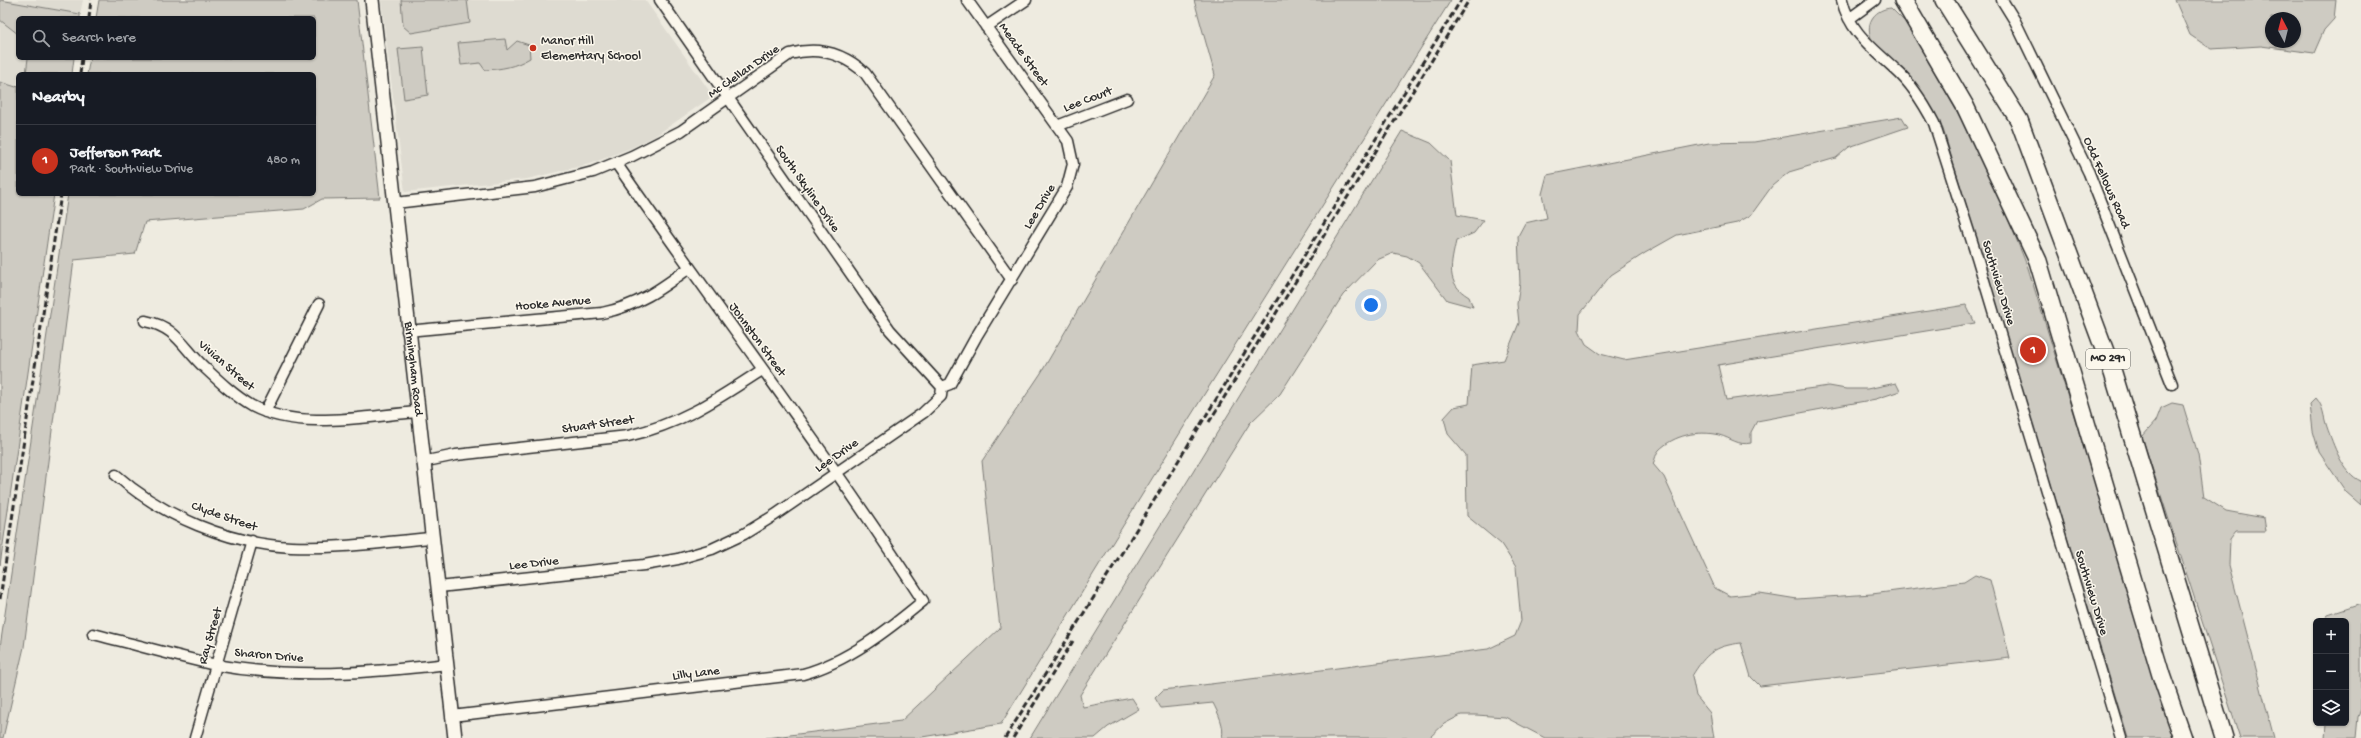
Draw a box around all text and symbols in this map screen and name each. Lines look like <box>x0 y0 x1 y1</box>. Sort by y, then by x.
north arrow <box>2265 12 2301 48</box>
search box <box>16 16 316 60</box>
street label: Meade Street <box>995 20 1052 91</box>
icon: search <box>30 27 52 49</box>
text: Search here <box>62 29 136 47</box>
place label: Manor Hill Elementary School <box>541 34 641 64</box>
street label: Mc Clellan Drive <box>705 42 783 102</box>
marker: Manor Hill Elementary School <box>528 43 538 53</box>
street label: Lee Court <box>1061 83 1116 116</box>
text: Nearby <box>32 88 85 108</box>
street label: Odd Fellows Road <box>2079 135 2133 232</box>
street label: South Skyline Drive <box>771 143 843 236</box>
text: Jefferson Park <box>70 144 161 162</box>
text: 1 <box>42 153 48 168</box>
text: 480 m <box>267 153 300 168</box>
text: Park · Southview Drive <box>70 162 193 177</box>
street label: Lee Drive <box>1021 182 1059 232</box>
street label: Southview Drive <box>1978 239 2018 328</box>
street label: Hooke Avenue <box>515 293 592 315</box>
your location <box>1361 295 1381 315</box>
street label: Johnston Street <box>725 300 790 381</box>
street label: Birmingham Road <box>401 320 426 418</box>
pin: 1 <box>2020 335 2046 365</box>
street label: Vivian Street <box>194 337 259 396</box>
road number: MO 291 <box>2086 349 2130 369</box>
street label: Stuart Street <box>561 412 637 437</box>
street label: Lee Drive <box>812 435 862 476</box>
street label: Clyde Street <box>189 499 260 536</box>
street label: Southview Drive <box>2071 549 2111 638</box>
street label: Lee Drive <box>509 554 560 574</box>
street label: Ray Street <box>196 604 227 666</box>
map controls <box>2313 618 2349 726</box>
button: + <box>2313 618 2349 654</box>
street label: Sharon Drive <box>234 646 304 667</box>
button: − <box>2313 654 2349 690</box>
street label: Lilly Lane <box>671 664 721 684</box>
button: layers <box>2313 690 2349 726</box>

